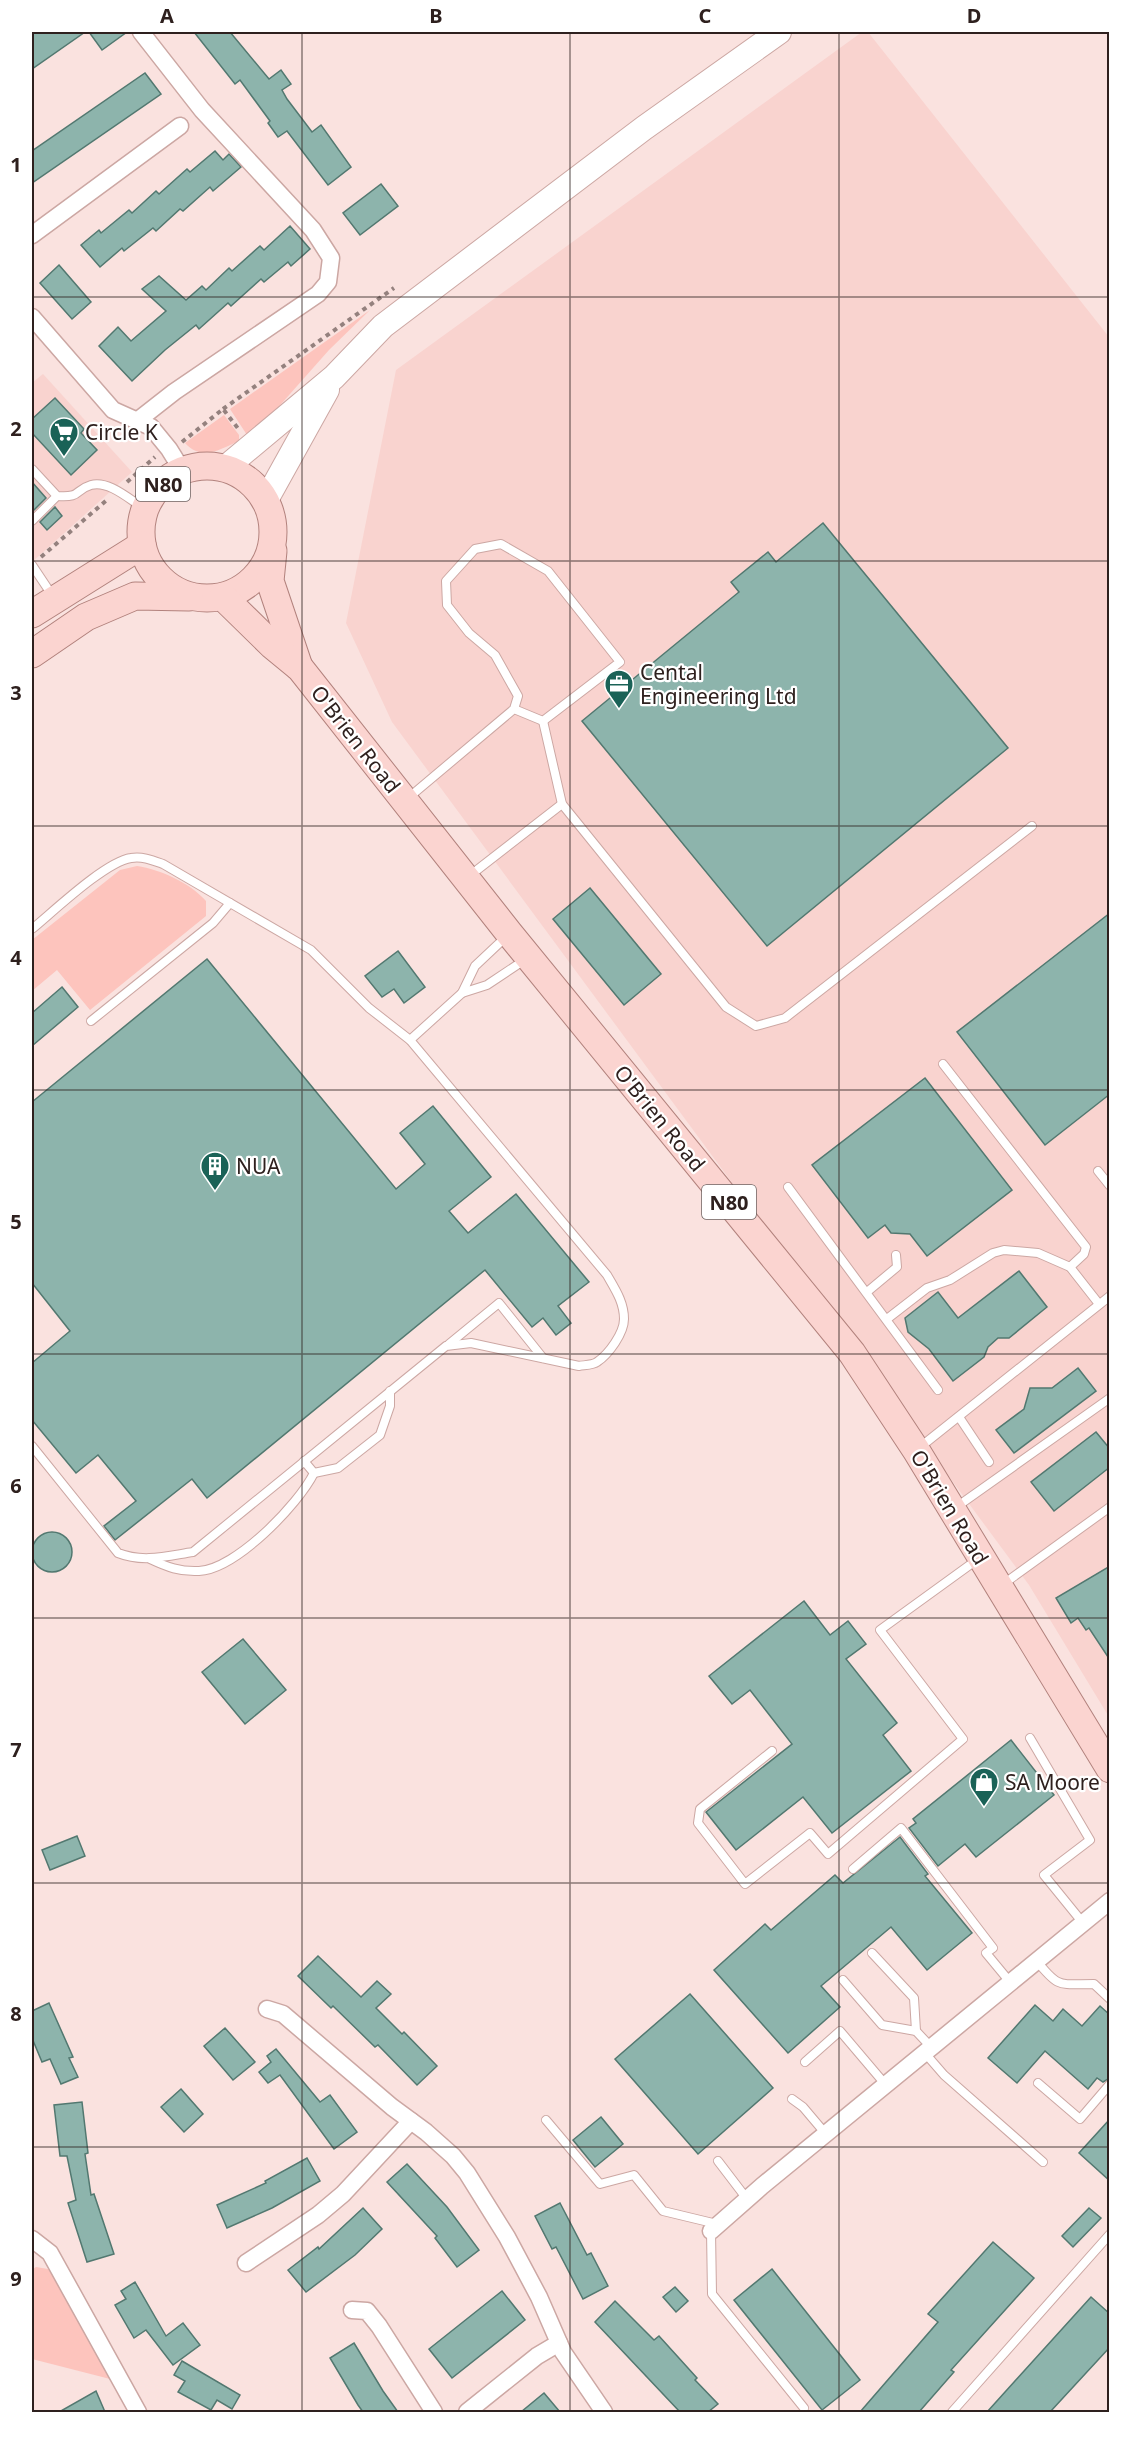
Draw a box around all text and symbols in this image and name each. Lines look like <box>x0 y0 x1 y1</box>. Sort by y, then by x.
text: A <box>160 2 174 29</box>
text: B <box>429 2 443 29</box>
text: C <box>699 2 712 29</box>
text: D <box>967 2 981 29</box>
text: 1 <box>10 151 22 178</box>
text: 2 <box>10 415 22 442</box>
supermarket icon: Circle K <box>48 416 80 458</box>
place label: Circle K <box>85 418 158 446</box>
road number: N80 <box>136 467 190 501</box>
place label: Cental Engineering Ltd <box>640 658 797 710</box>
office icon: Cental Engineering Ltd <box>603 668 635 710</box>
text: 3 <box>10 679 22 706</box>
street label: O'Brien Road <box>305 679 407 799</box>
text: 4 <box>10 944 22 971</box>
street label: O'Brien Road <box>608 1059 712 1177</box>
building icon: NUA <box>199 1150 231 1192</box>
place label: NUA <box>236 1152 281 1180</box>
road number: N80 <box>702 1185 756 1219</box>
text: 5 <box>10 1208 22 1235</box>
street label: O'Brien Road <box>905 1444 995 1570</box>
text: 6 <box>10 1472 22 1499</box>
text: 7 <box>10 1736 22 1763</box>
shop icon: SA Moore <box>968 1766 1000 1808</box>
place label: SA Moore <box>1005 1768 1100 1796</box>
text: 8 <box>10 2000 22 2027</box>
text: 9 <box>10 2265 22 2292</box>

